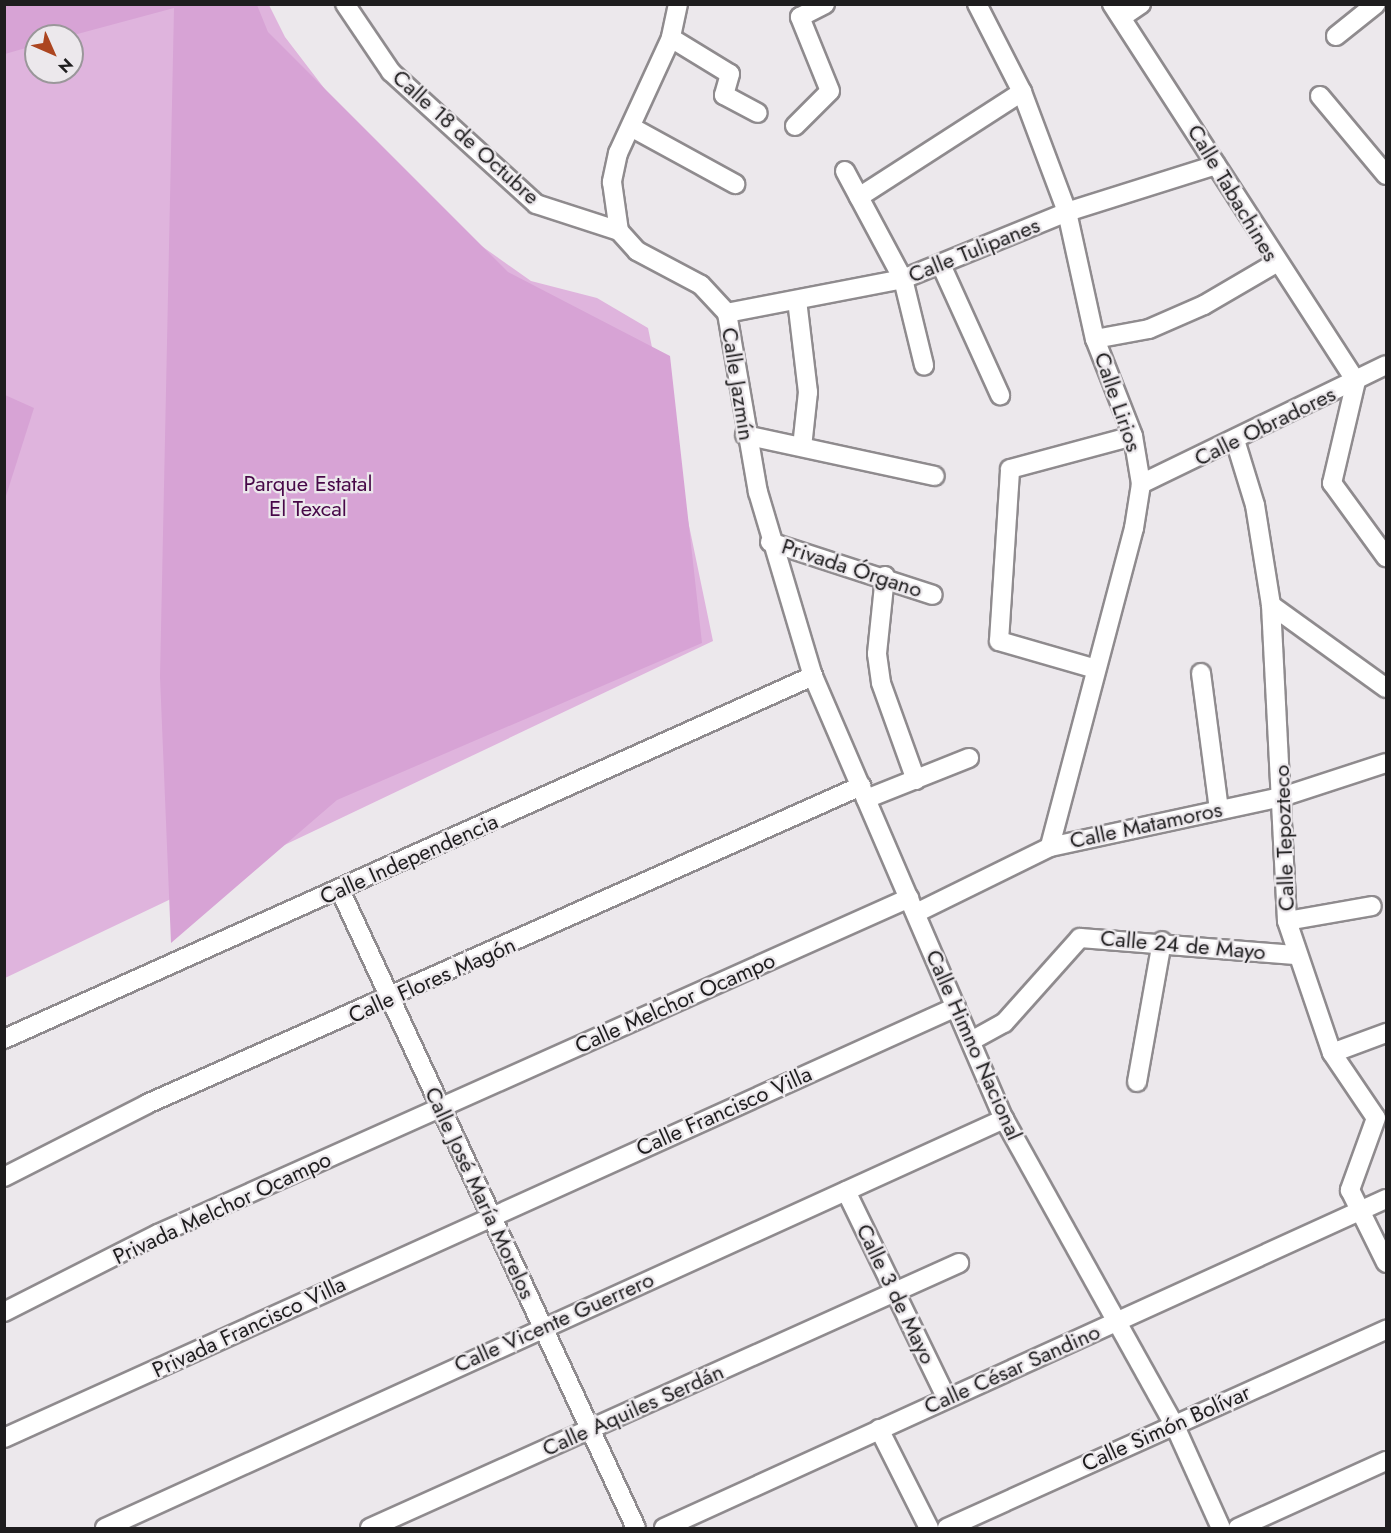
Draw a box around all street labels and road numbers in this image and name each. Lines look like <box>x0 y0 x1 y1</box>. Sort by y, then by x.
street label: Calle 18 de Octubre <box>387 64 545 210</box>
street label: Calle Tabachines <box>1182 120 1284 266</box>
street label: Calle Tulipanes <box>904 212 1044 288</box>
street label: Calle Jazmín <box>716 326 760 442</box>
street label: Calle Lirios <box>1089 349 1147 455</box>
street label: Calle Obradores <box>1190 380 1340 472</box>
street label: Privada Órgano <box>778 533 926 603</box>
street label: Calle Tepozteco <box>1268 764 1300 912</box>
street label: Calle Matamoros <box>1067 796 1225 854</box>
street label: Calle Independencia <box>316 808 502 910</box>
street label: Calle 24 de Mayo <box>1099 925 1267 965</box>
street label: Calle Flores Magón <box>344 931 520 1029</box>
street label: Calle Himno Nacional <box>920 946 1028 1144</box>
street label: Calle Melchor Ocampo <box>571 947 779 1059</box>
street label: Calle Francisco Villa <box>632 1060 816 1162</box>
street label: Calle José María Morelos <box>419 1083 541 1303</box>
street label: Privada Melchor Ocampo <box>109 1146 335 1270</box>
street label: Calle 3 de Mayo <box>851 1220 941 1368</box>
street label: Calle Vicente Guerrero <box>450 1266 658 1378</box>
street label: Privada Francisco Villa <box>148 1271 350 1383</box>
street label: Calle César Sandino <box>920 1318 1104 1420</box>
street label: Calle Aquiles Serdán <box>538 1358 728 1462</box>
street label: Calle Simón Bolívar <box>1078 1379 1254 1477</box>

